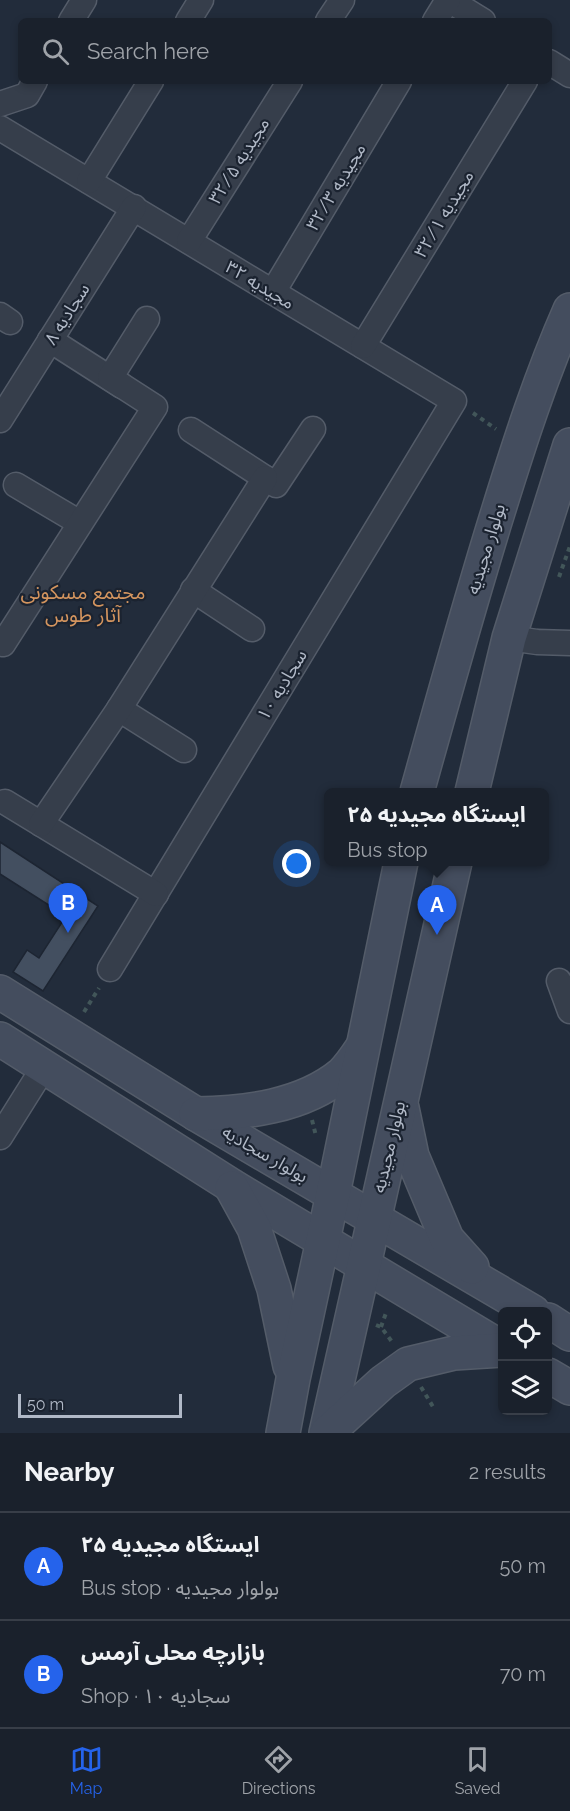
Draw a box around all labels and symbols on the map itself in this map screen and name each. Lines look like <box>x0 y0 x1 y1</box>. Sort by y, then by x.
street label: مجیدیه ۳۲/۵ <box>204 114 273 208</box>
street label: مجیدیه ۳۲/۳ <box>301 139 370 234</box>
street label: مجیدیه ۳۲/۱ <box>409 166 478 261</box>
street label: مجیدیه ۳۲ <box>222 256 298 313</box>
street label: سجادیه ۸ <box>40 279 94 348</box>
street label: بولوار مجیدیه <box>462 501 510 597</box>
district label: مجتمع مسکونی آثار طوس <box>20 580 146 627</box>
street label: سجادیه ۱۰ <box>252 646 311 724</box>
your location <box>282 849 311 878</box>
pin: B <box>48 884 88 933</box>
pin: A <box>418 886 456 935</box>
street label: بولوار مجیدیه <box>368 1099 410 1195</box>
street label: بولوار سجادیه <box>218 1121 312 1187</box>
scale bar <box>18 1391 182 1418</box>

